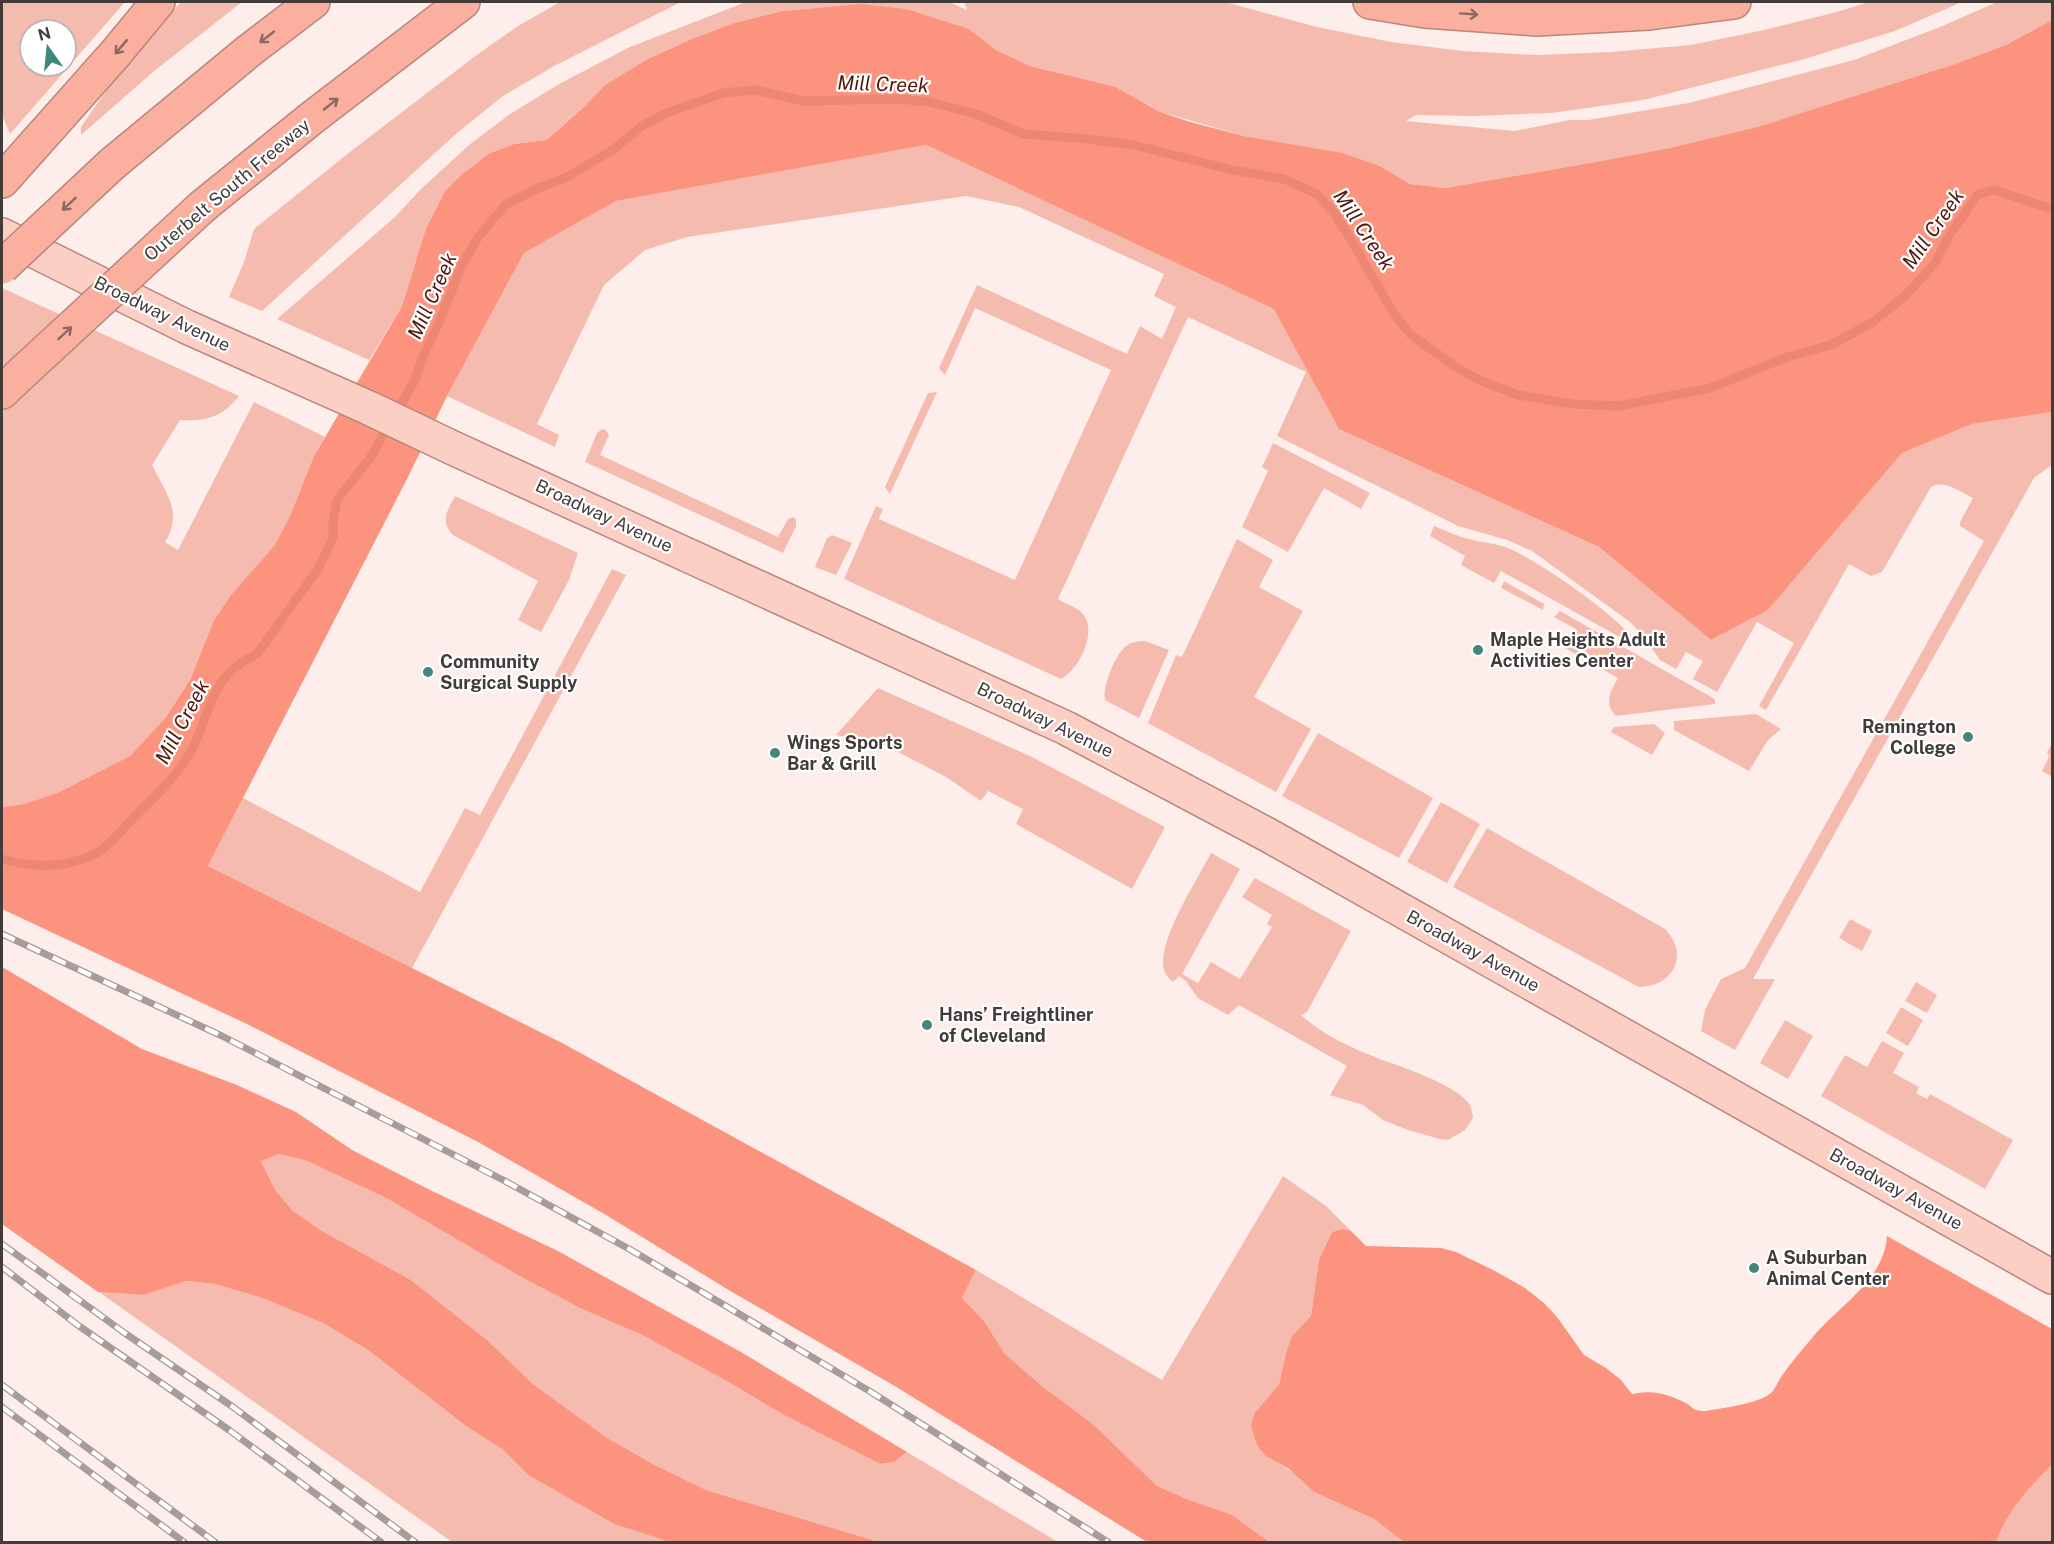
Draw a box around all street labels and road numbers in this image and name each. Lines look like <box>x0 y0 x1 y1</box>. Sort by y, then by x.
street label: Outerbelt South Freeway <box>139 114 314 265</box>
street label: Broadway Avenue <box>91 271 234 356</box>
street label: Broadway Avenue <box>532 475 676 557</box>
street label: Broadway Avenue <box>974 677 1117 762</box>
street label: Broadway Avenue <box>1403 905 1543 996</box>
street label: Broadway Avenue <box>1826 1143 1966 1234</box>

